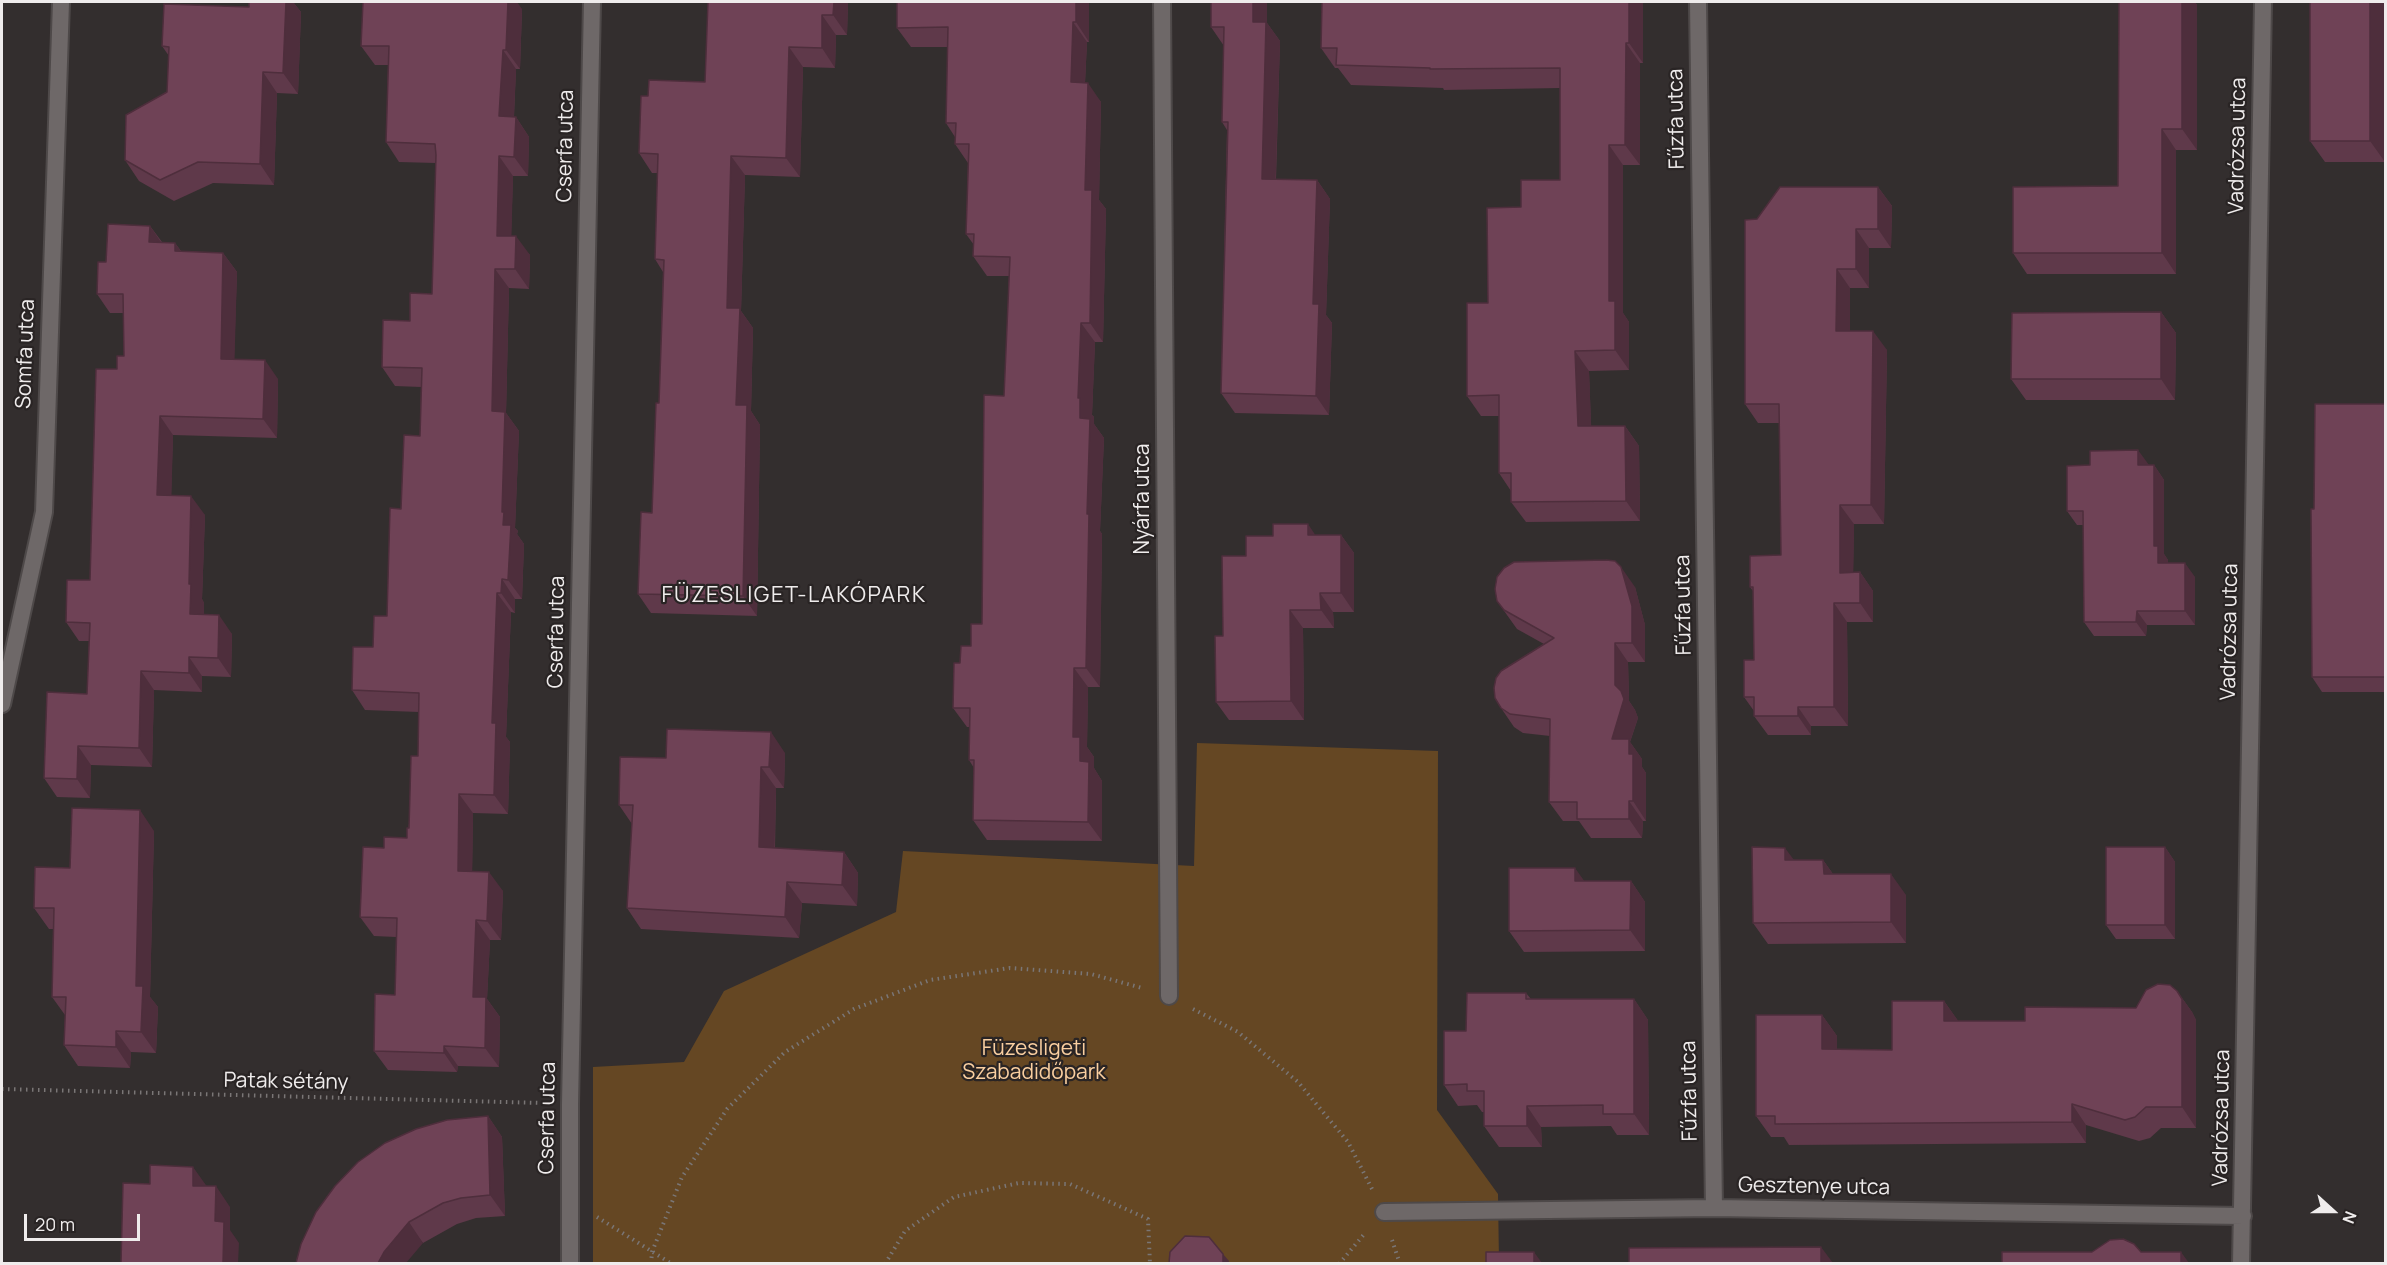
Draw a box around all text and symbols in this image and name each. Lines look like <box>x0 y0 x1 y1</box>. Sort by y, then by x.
street label: Fűzfa utca <box>1664 68 1690 170</box>
street label: Vadrózsa utca <box>2224 77 2252 215</box>
street label: Cserfa utca <box>552 90 580 202</box>
street label: Somfa utca <box>11 299 41 409</box>
street label: Nyárfa utca <box>1130 444 1156 554</box>
street label: Fűzfa utca <box>1671 554 1697 656</box>
street label: Vadrózsa utca <box>2216 563 2244 701</box>
street label: Cserfa utca <box>543 576 571 688</box>
district label: FÜZESLIGET-LAKÓPARK <box>660 583 928 609</box>
park label: Füzesligeti Szabadidőpark <box>962 1036 1106 1086</box>
street label: Fűzfa utca <box>1677 1040 1703 1142</box>
street label: Vadrózsa utca <box>2208 1049 2236 1187</box>
street label: Cserfa utca <box>534 1062 562 1174</box>
street label: Patak sétány <box>223 1068 349 1096</box>
street label: Gesztenye utca <box>1738 1173 1890 1201</box>
north arrow <box>2303 1181 2363 1241</box>
scale bar <box>27 1202 142 1240</box>
text: N <box>2337 1208 2362 1227</box>
text: 20 m <box>35 1212 75 1236</box>

